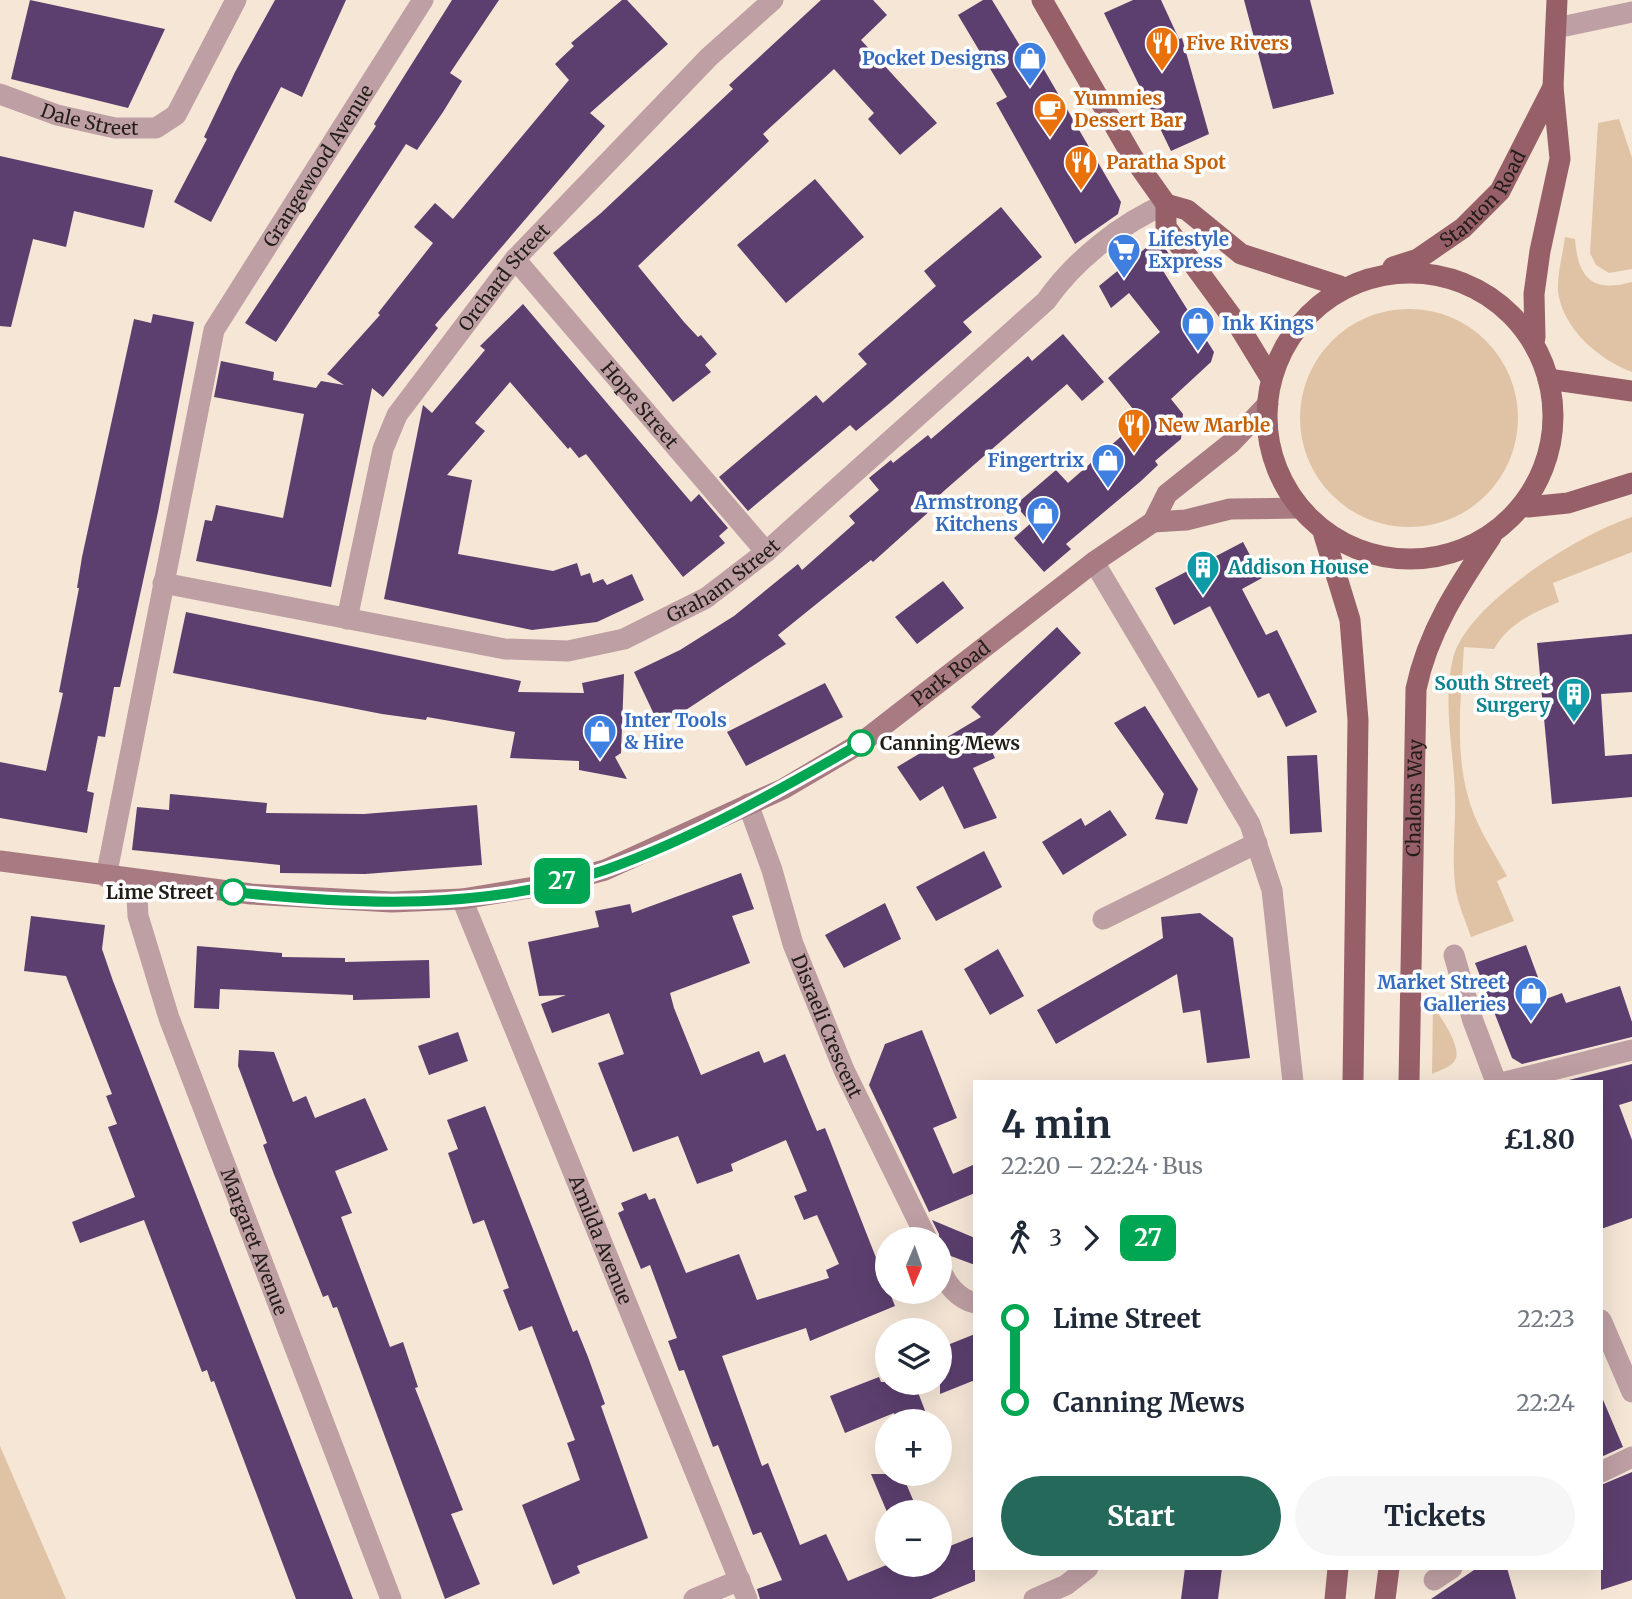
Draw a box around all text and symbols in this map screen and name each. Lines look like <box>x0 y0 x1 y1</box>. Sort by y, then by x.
restaurant icon: Five Rivers <box>1143 24 1181 73</box>
place label: Five Rivers <box>1186 31 1289 55</box>
shop icon: Pocket Designs <box>1011 39 1049 88</box>
place label: Pocket Designs <box>862 46 1006 70</box>
street label: Grangewood Avenue <box>258 80 378 251</box>
place label: Yummies Dessert Bar <box>1073 86 1183 132</box>
cafe icon: Yummies Dessert Bar <box>1031 90 1069 139</box>
street label: Dale Street <box>37 98 139 140</box>
restaurant icon: Paratha Spot <box>1062 143 1100 192</box>
street label: Stanton Road <box>1435 146 1531 253</box>
place label: Paratha Spot <box>1106 150 1226 174</box>
street label: Orchard Street <box>453 218 555 336</box>
place label: Lifestyle Express <box>1148 227 1229 273</box>
supermarket icon: Lifestyle Express <box>1105 231 1143 280</box>
shop icon: Ink Kings <box>1179 304 1217 353</box>
place label: Ink Kings <box>1222 311 1314 335</box>
street label: Hope Street <box>596 356 684 454</box>
restaurant icon: New Marble <box>1115 406 1153 455</box>
place label: New Marble <box>1158 413 1270 437</box>
shop icon: Fingertrix <box>1089 441 1127 490</box>
place label: Fingertrix <box>988 448 1084 472</box>
place label: Armstrong Kitchens <box>914 490 1018 536</box>
shop icon: Armstrong Kitchens <box>1024 494 1062 543</box>
street label: Graham Street <box>663 533 785 628</box>
building icon: Addison House <box>1184 548 1222 597</box>
place label: Addison House <box>1227 555 1369 579</box>
street label: Park Road <box>906 635 995 711</box>
place label: South Street Surgery <box>1434 671 1551 717</box>
building icon: South Street Surgery <box>1555 675 1593 724</box>
place label: Inter Tools & Hire <box>624 708 727 754</box>
shop icon: Inter Tools & Hire <box>581 712 619 761</box>
marker: Canning Mews <box>848 730 874 756</box>
place label: Canning Mews <box>880 731 1020 755</box>
street label: Chalons Way <box>1401 739 1427 857</box>
line badge: 27 <box>530 858 594 904</box>
text: 27 <box>548 865 576 896</box>
marker: Lime Street <box>220 879 246 905</box>
place label: Lime Street <box>106 880 214 904</box>
street label: Disraeli Crescent <box>786 951 868 1102</box>
place label: Market Street Galleries <box>1377 970 1506 1016</box>
shop icon: Market Street Galleries <box>1512 974 1550 1023</box>
text: 4 min <box>1001 1101 1111 1148</box>
text: £1.80 <box>1503 1123 1575 1156</box>
text: 22:20 – 22:24 · Bus <box>1001 1151 1203 1180</box>
street label: Margaret Avenue <box>215 1165 293 1319</box>
street label: Amilda Avenue <box>563 1171 638 1308</box>
icon: walk <box>1001 1219 1039 1257</box>
icon: forward <box>1072 1219 1110 1257</box>
text: 27 <box>1134 1222 1162 1253</box>
text: 3 <box>1049 1223 1062 1252</box>
north arrow <box>875 1227 952 1304</box>
map controls <box>875 1227 952 1577</box>
text: Lime Street <box>1053 1302 1201 1335</box>
text: 22:23 <box>1517 1304 1575 1333</box>
button: layers <box>875 1318 952 1395</box>
text: Canning Mews <box>1053 1386 1245 1419</box>
text: 22:24 <box>1516 1388 1575 1417</box>
button: + <box>875 1409 952 1486</box>
button: Start <box>1001 1476 1281 1556</box>
button: Tickets <box>1295 1476 1575 1556</box>
button: − <box>875 1500 952 1577</box>

